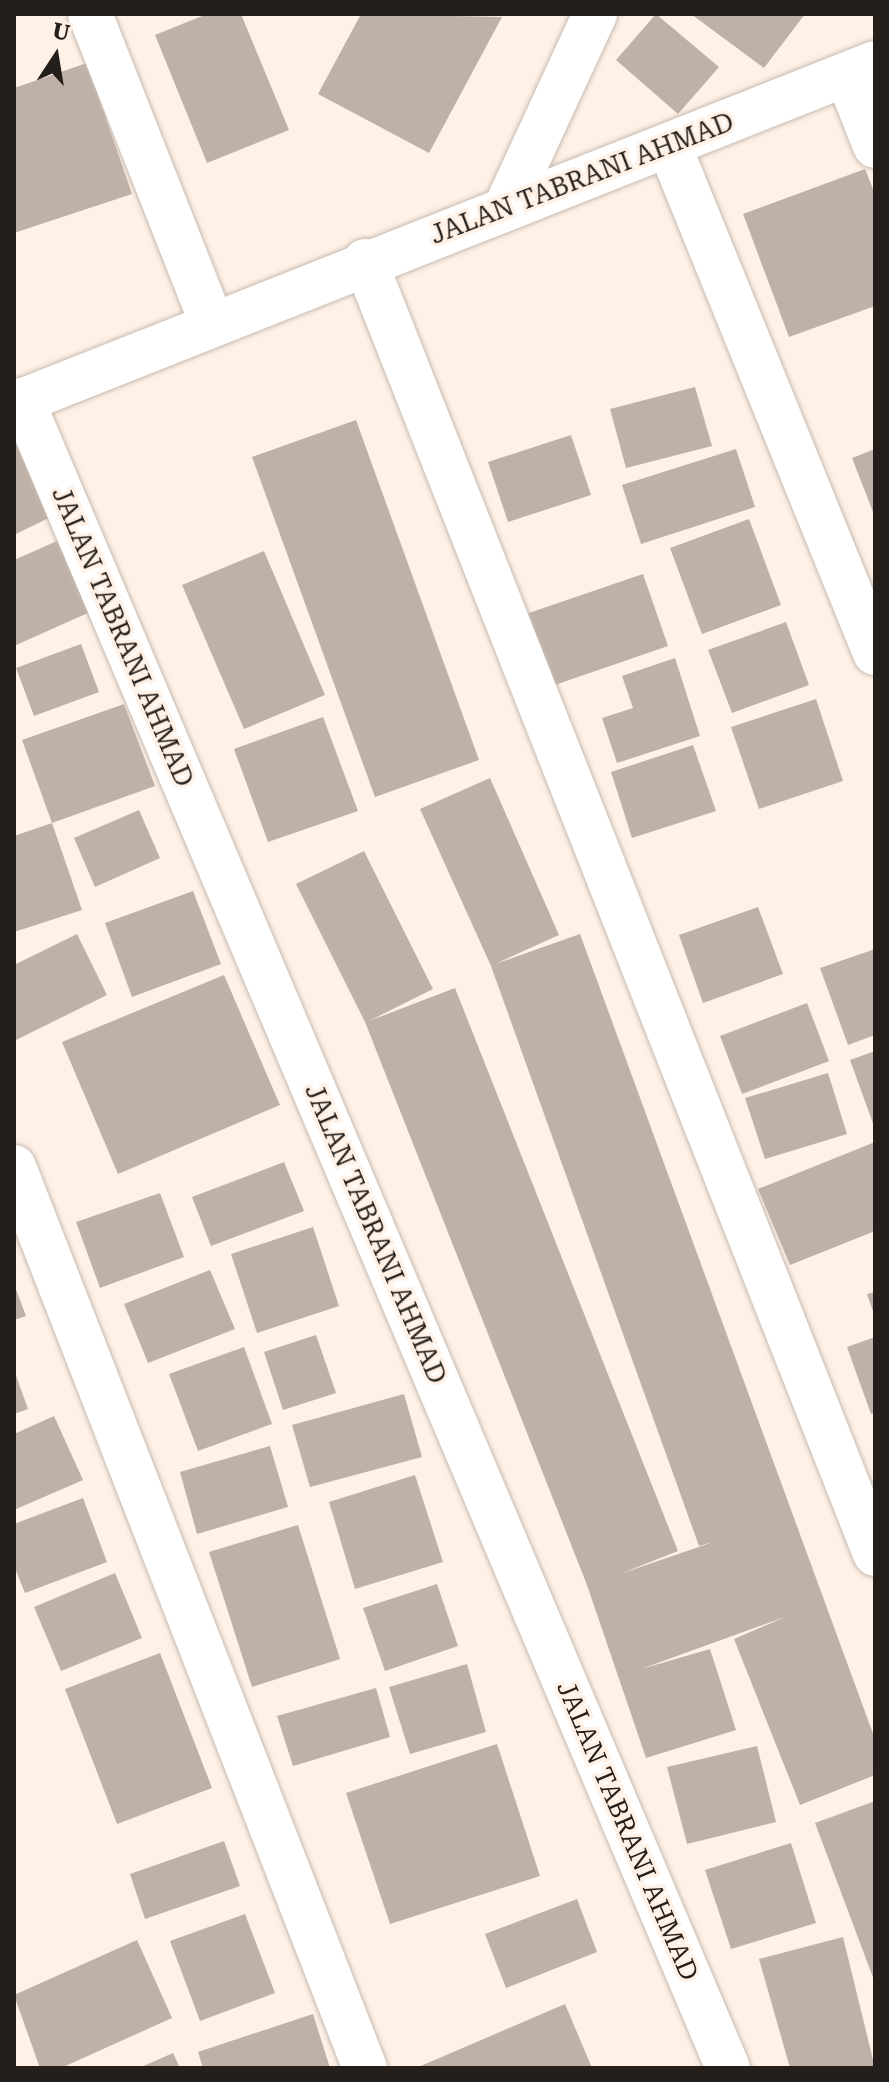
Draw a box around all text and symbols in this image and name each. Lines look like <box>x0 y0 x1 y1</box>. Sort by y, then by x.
north arrow <box>16 16 96 96</box>
text: U <box>50 18 72 46</box>
street label: JALAN TABRANI AHMAD <box>426 107 738 251</box>
street label: JALAN TABRANI AHMAD <box>45 482 199 792</box>
street label: JALAN TABRANI AHMAD <box>298 1079 452 1389</box>
street label: JALAN TABRANI AHMAD <box>550 1676 704 1986</box>

